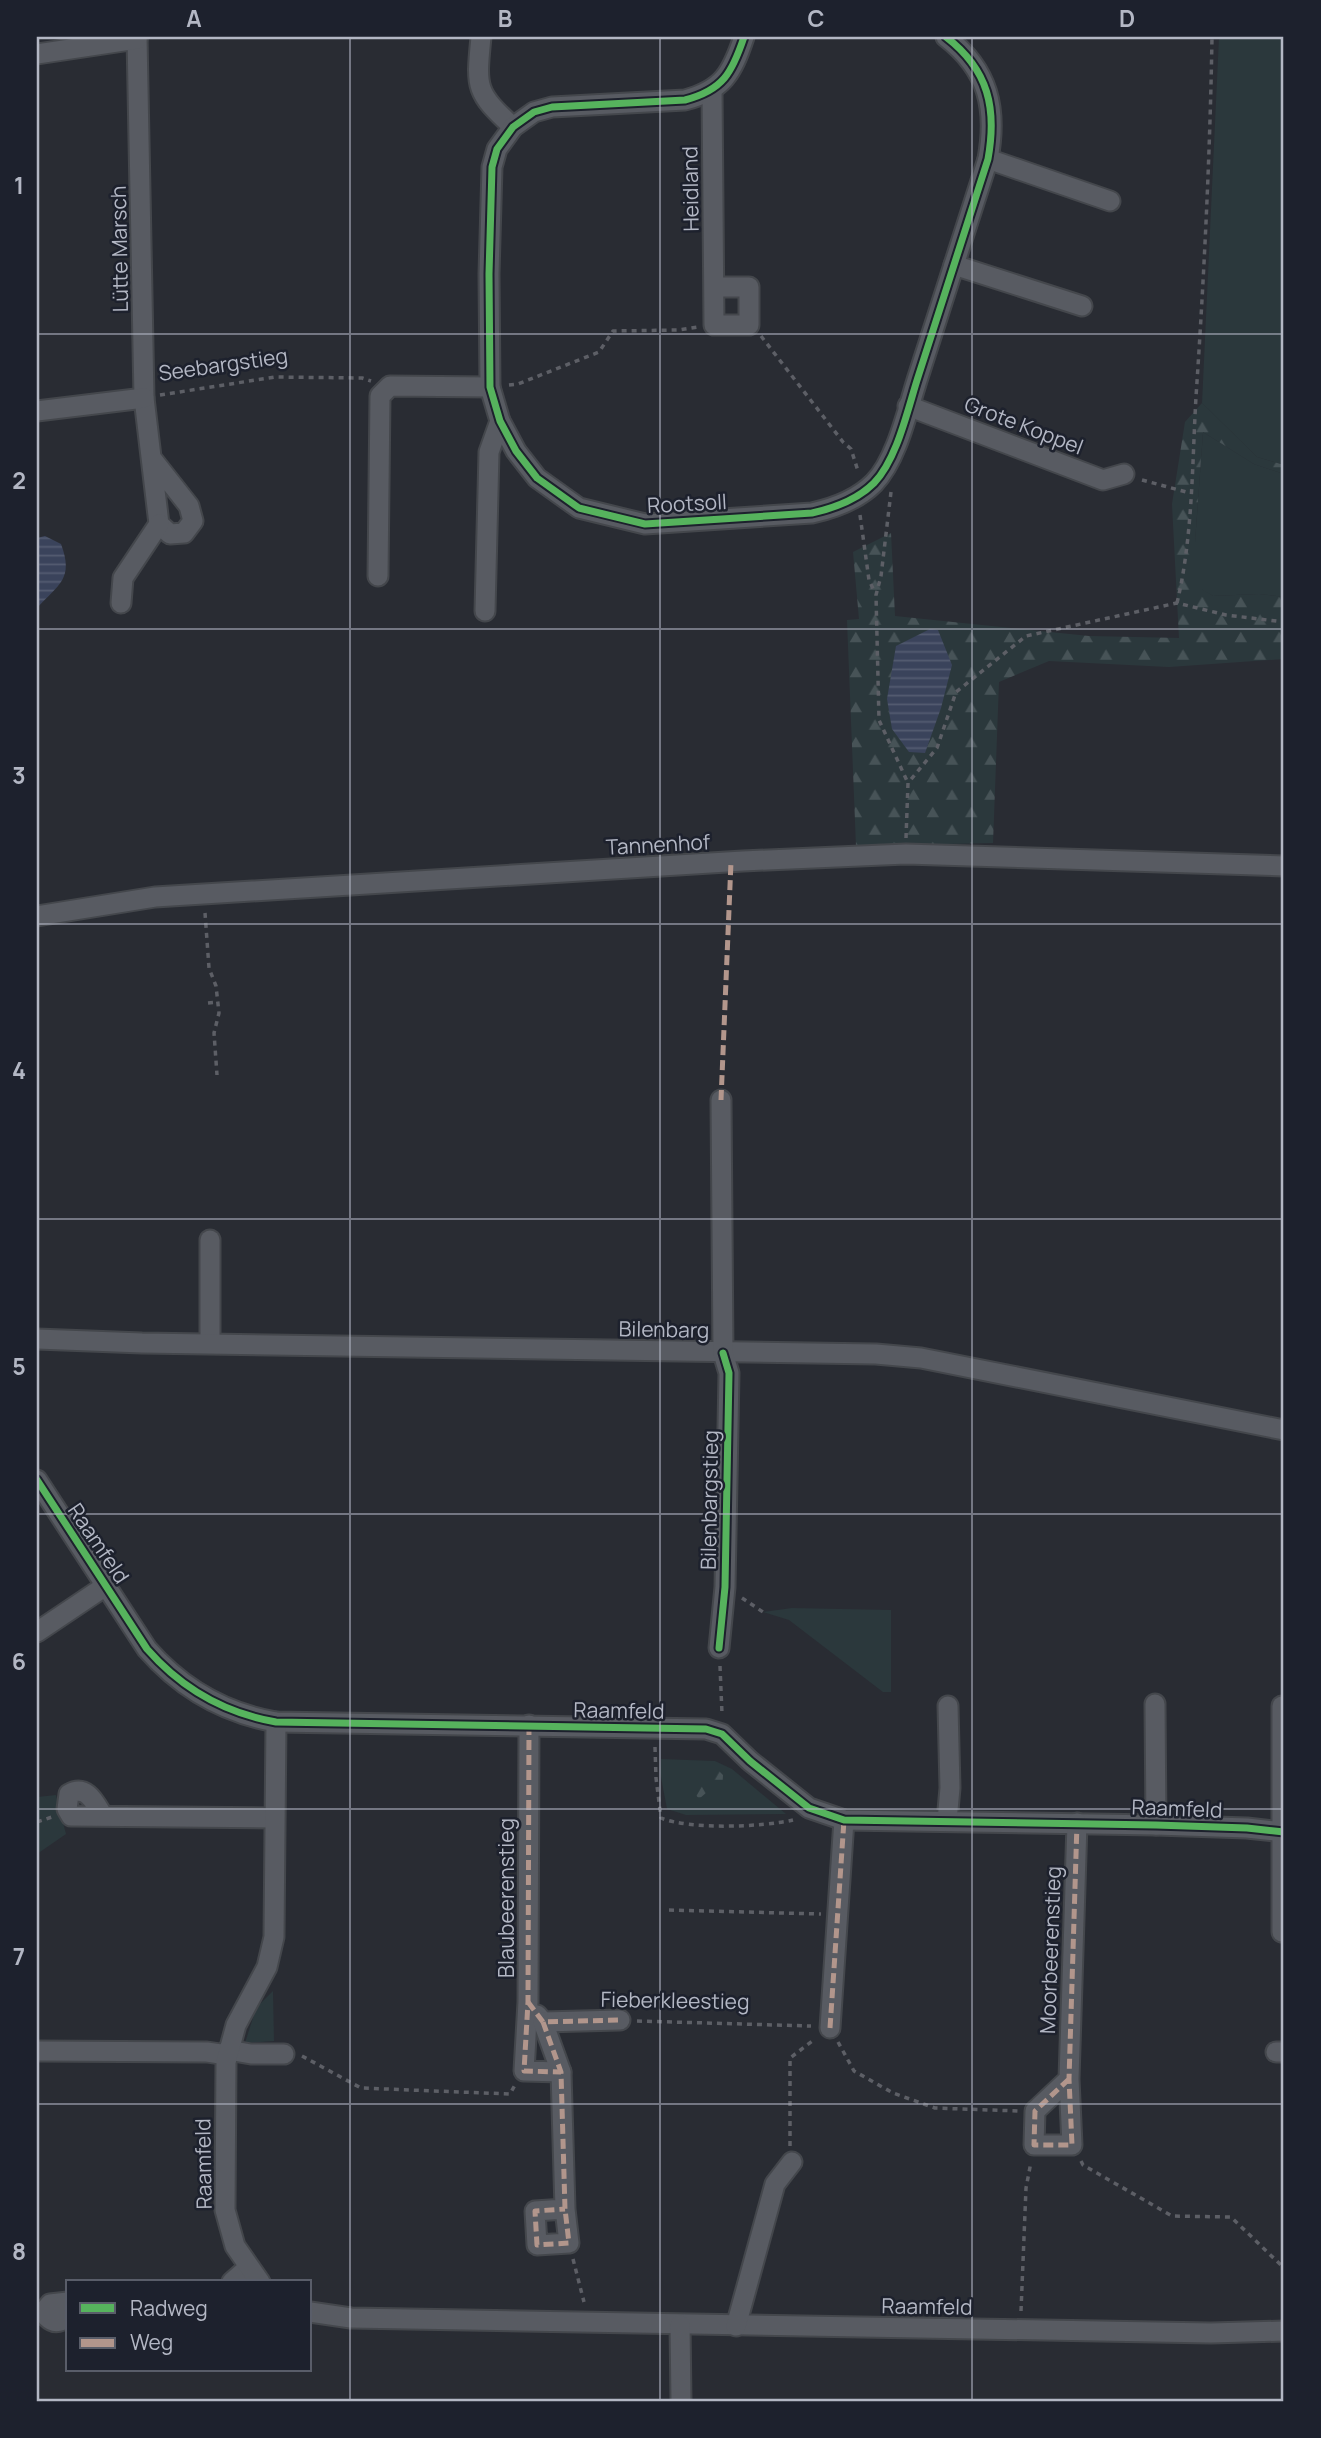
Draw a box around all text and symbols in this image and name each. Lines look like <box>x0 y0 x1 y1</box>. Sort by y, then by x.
text: A <box>186 2 202 34</box>
text: B <box>498 2 512 34</box>
text: C <box>808 2 825 34</box>
text: D <box>1119 2 1135 34</box>
street label: Heidland <box>675 146 705 232</box>
text: 1 <box>14 169 24 201</box>
street label: Lütte Marsch <box>104 185 134 313</box>
street label: Seebargstieg <box>157 341 289 387</box>
street label: Grote Koppel <box>961 390 1087 460</box>
text: 2 <box>12 464 26 496</box>
street label: Rootsoll <box>646 487 728 519</box>
text: 3 <box>12 759 26 791</box>
street label: Tannenhof <box>605 827 711 861</box>
text: 4 <box>12 1054 26 1086</box>
street label: Bilenbarg <box>618 1314 710 1344</box>
text: 5 <box>12 1350 26 1382</box>
street label: Bilenbargstieg <box>694 1430 724 1570</box>
street label: Raamfeld <box>62 1497 136 1589</box>
text: 6 <box>12 1645 26 1677</box>
street label: Raamfeld <box>573 1695 665 1725</box>
street label: Raamfeld <box>1131 1792 1223 1824</box>
street label: Blaubeerenstieg <box>492 1818 520 1978</box>
street label: Moorbeerenstieg <box>1033 1866 1067 2034</box>
text: 7 <box>13 1940 25 1972</box>
street label: Fieberkleestieg <box>600 1985 750 2015</box>
street label: Raamfeld <box>188 2118 218 2210</box>
text: 8 <box>12 2235 26 2267</box>
legend <box>66 2280 312 2372</box>
street label: Raamfeld <box>881 2291 973 2321</box>
text: Radweg <box>130 2294 208 2322</box>
text: Weg <box>130 2328 173 2356</box>

